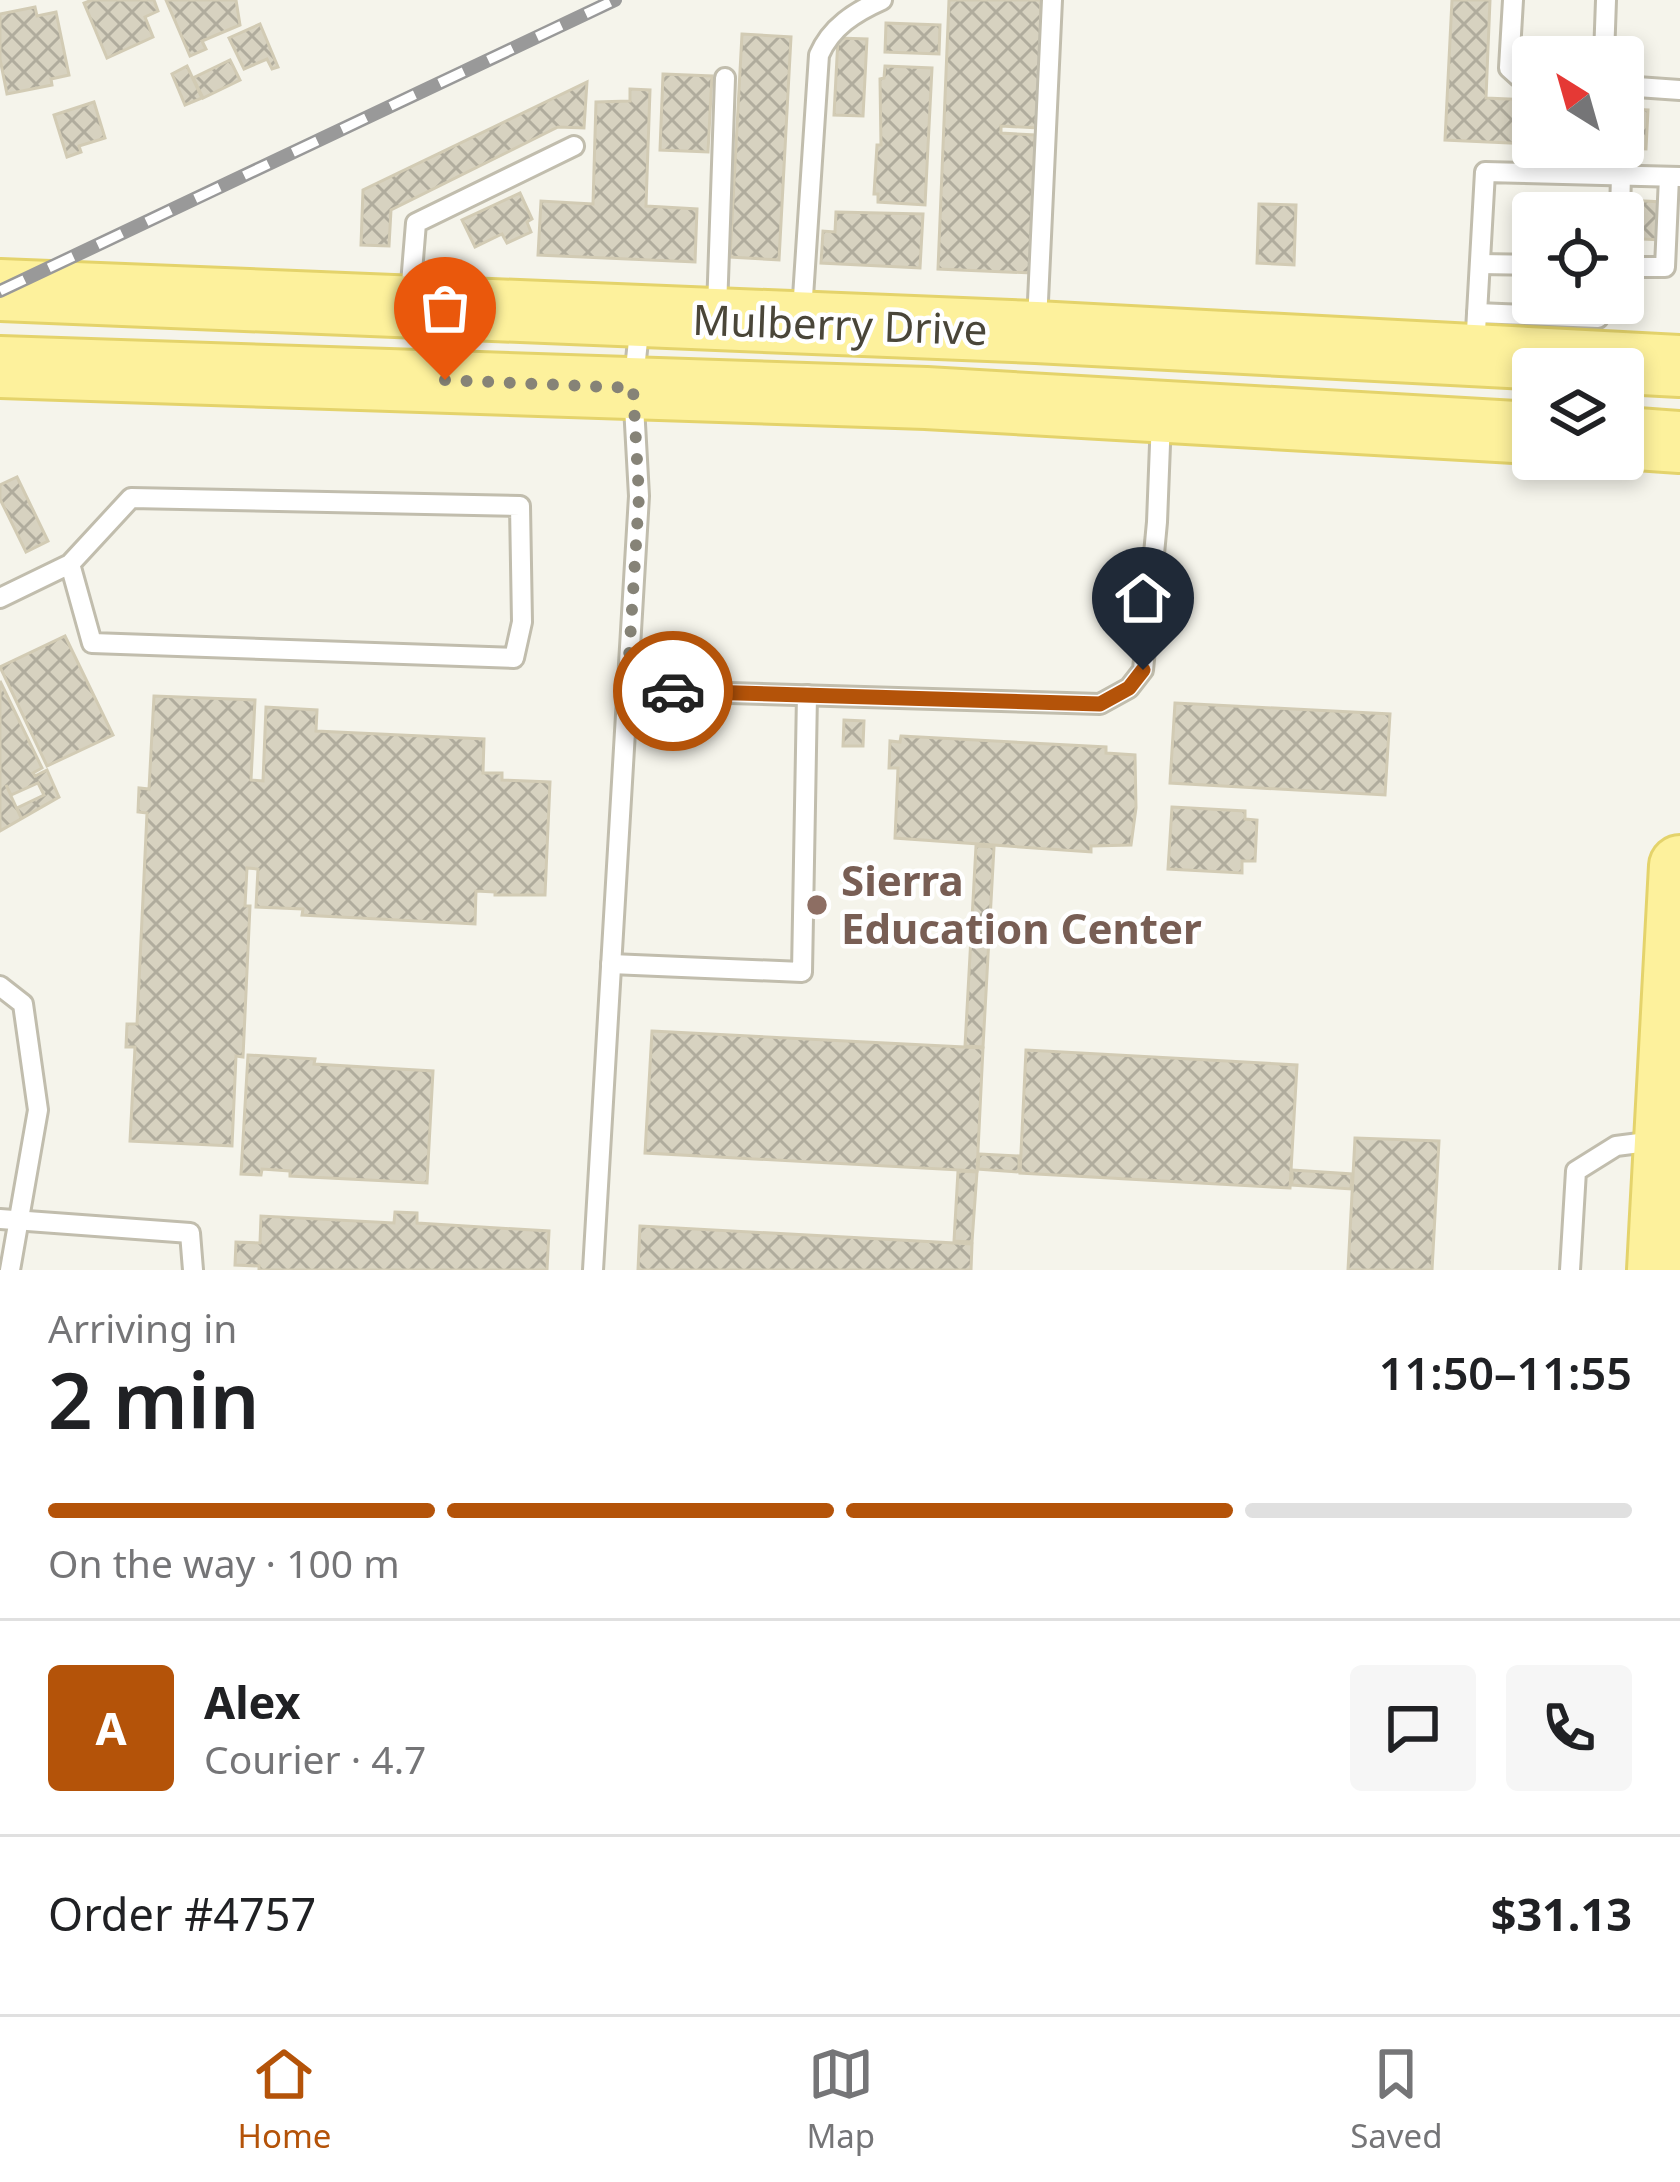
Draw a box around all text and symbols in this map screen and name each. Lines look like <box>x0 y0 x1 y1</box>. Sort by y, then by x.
north arrow <box>1512 36 1644 168</box>
map controls <box>1512 36 1644 480</box>
button: locate <box>1512 192 1644 324</box>
pin <box>394 257 496 380</box>
icon: bag <box>412 275 478 341</box>
street label: Mulberry Drive <box>691 290 989 357</box>
button: layers <box>1512 348 1644 480</box>
pin <box>1092 547 1194 670</box>
icon: home <box>1110 565 1176 631</box>
courier <box>613 631 733 751</box>
icon: car <box>640 658 706 724</box>
place label: Sierra Education Center <box>841 851 1202 956</box>
marker: Sierra Education Center <box>804 892 830 918</box>
text: Arriving in <box>48 1301 237 1354</box>
text: 11:50–11:55 <box>1379 1342 1632 1403</box>
text: 2 min <box>48 1346 260 1452</box>
text: On the way · 100 m <box>48 1536 400 1589</box>
button: chat <box>1350 1665 1476 1791</box>
button: phone <box>1506 1665 1632 1791</box>
text: Alex <box>204 1671 301 1732</box>
text: A <box>95 1697 127 1758</box>
text: Courier · 4.7 <box>204 1732 426 1785</box>
text: Order #4757 <box>48 1883 316 1944</box>
text: $31.13 <box>1491 1883 1632 1944</box>
tab: Home <box>238 2041 331 2158</box>
tab: Map <box>806 2041 875 2158</box>
tab: Saved <box>1350 2041 1442 2158</box>

